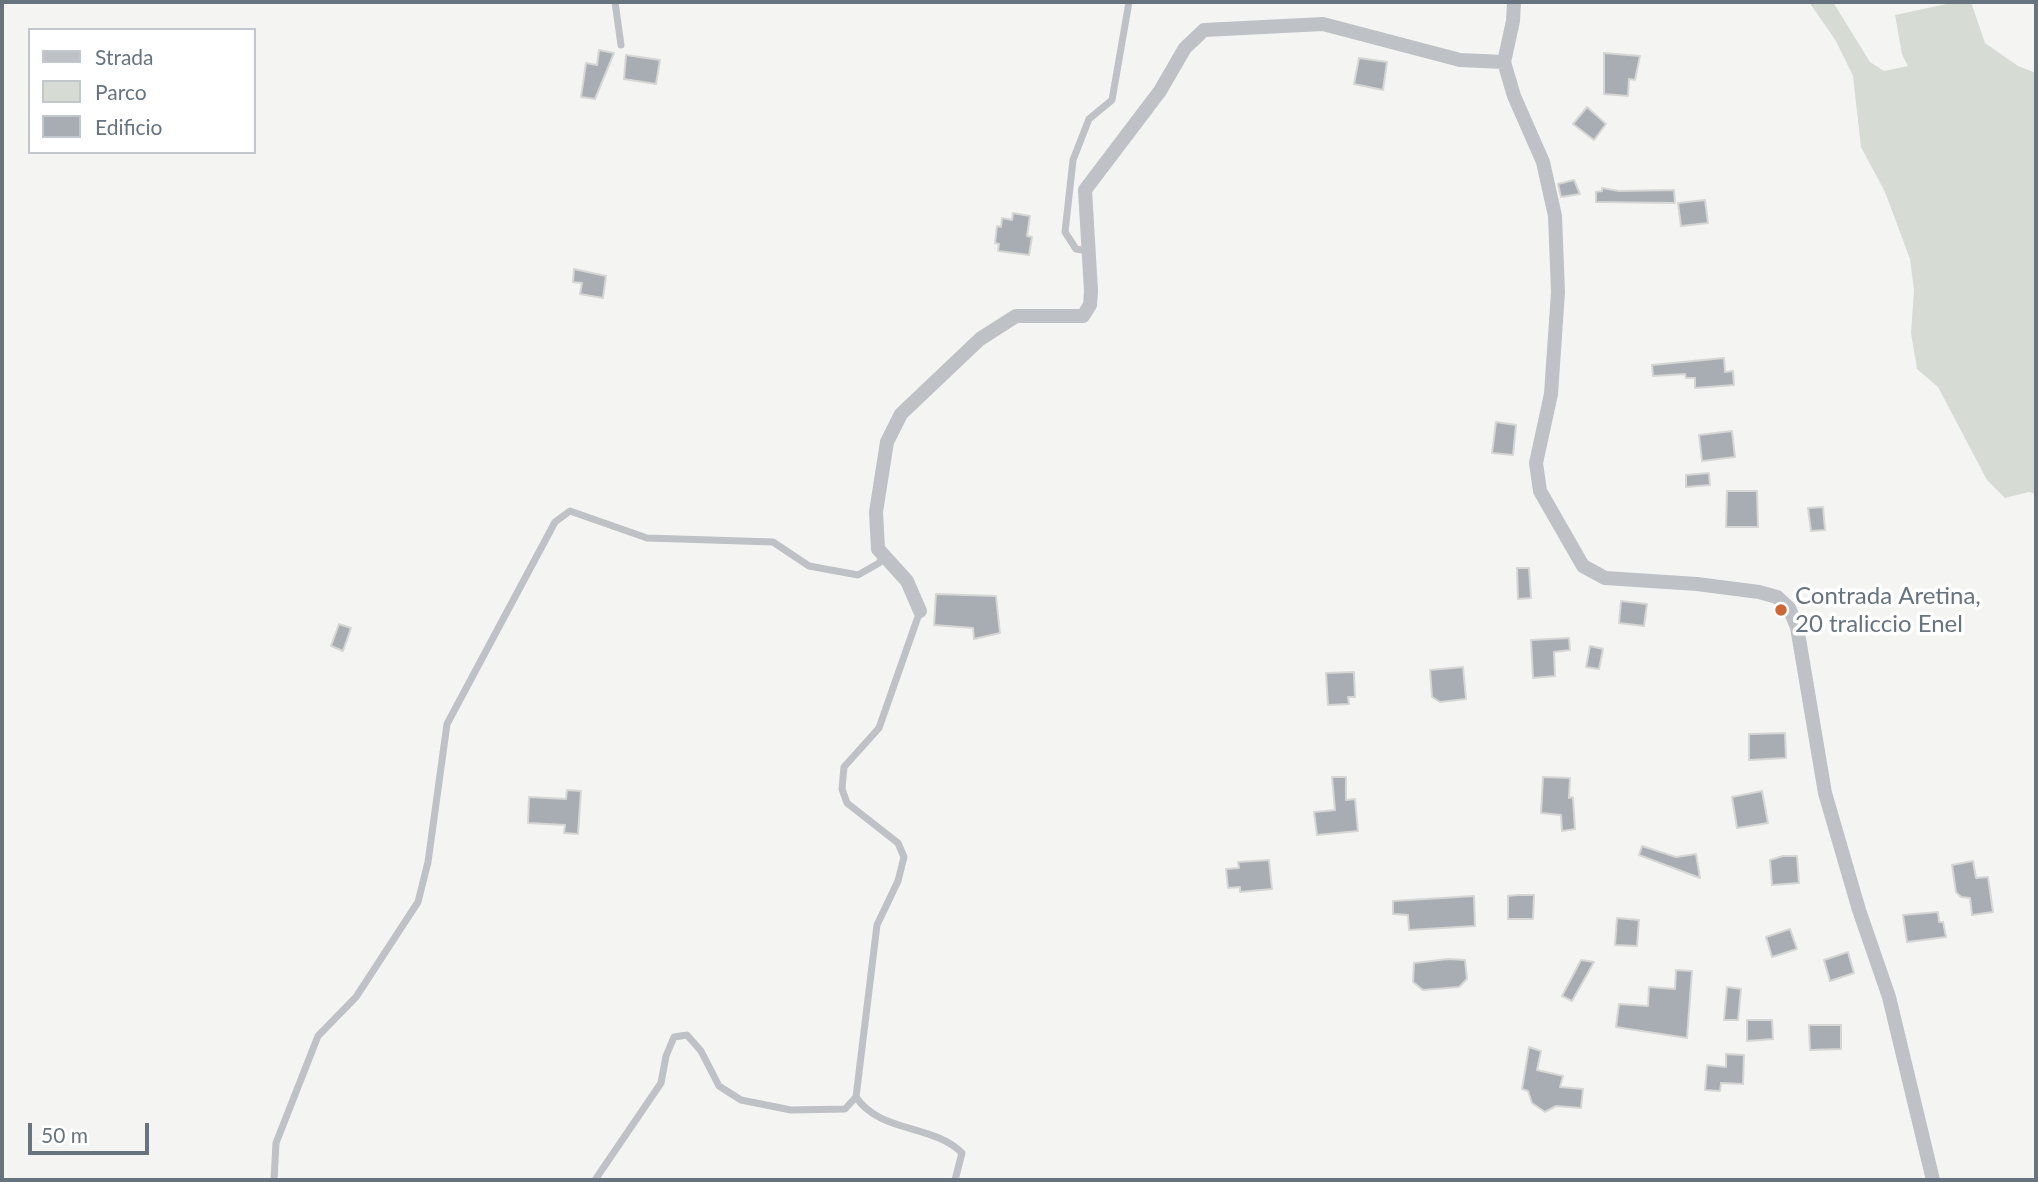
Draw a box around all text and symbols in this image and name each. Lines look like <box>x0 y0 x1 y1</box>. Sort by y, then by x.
legend <box>28 28 256 154</box>
text: Strada <box>95 44 154 69</box>
text: Parco <box>95 79 147 104</box>
text: Edificio <box>95 114 162 139</box>
place label: Contrada Aretina, 20 traliccio Enel <box>1795 582 1981 638</box>
marker: Contrada Aretina, 20 traliccio Enel <box>1773 602 1789 618</box>
scale bar <box>32 1108 152 1152</box>
text: 50 m <box>41 1122 88 1147</box>

